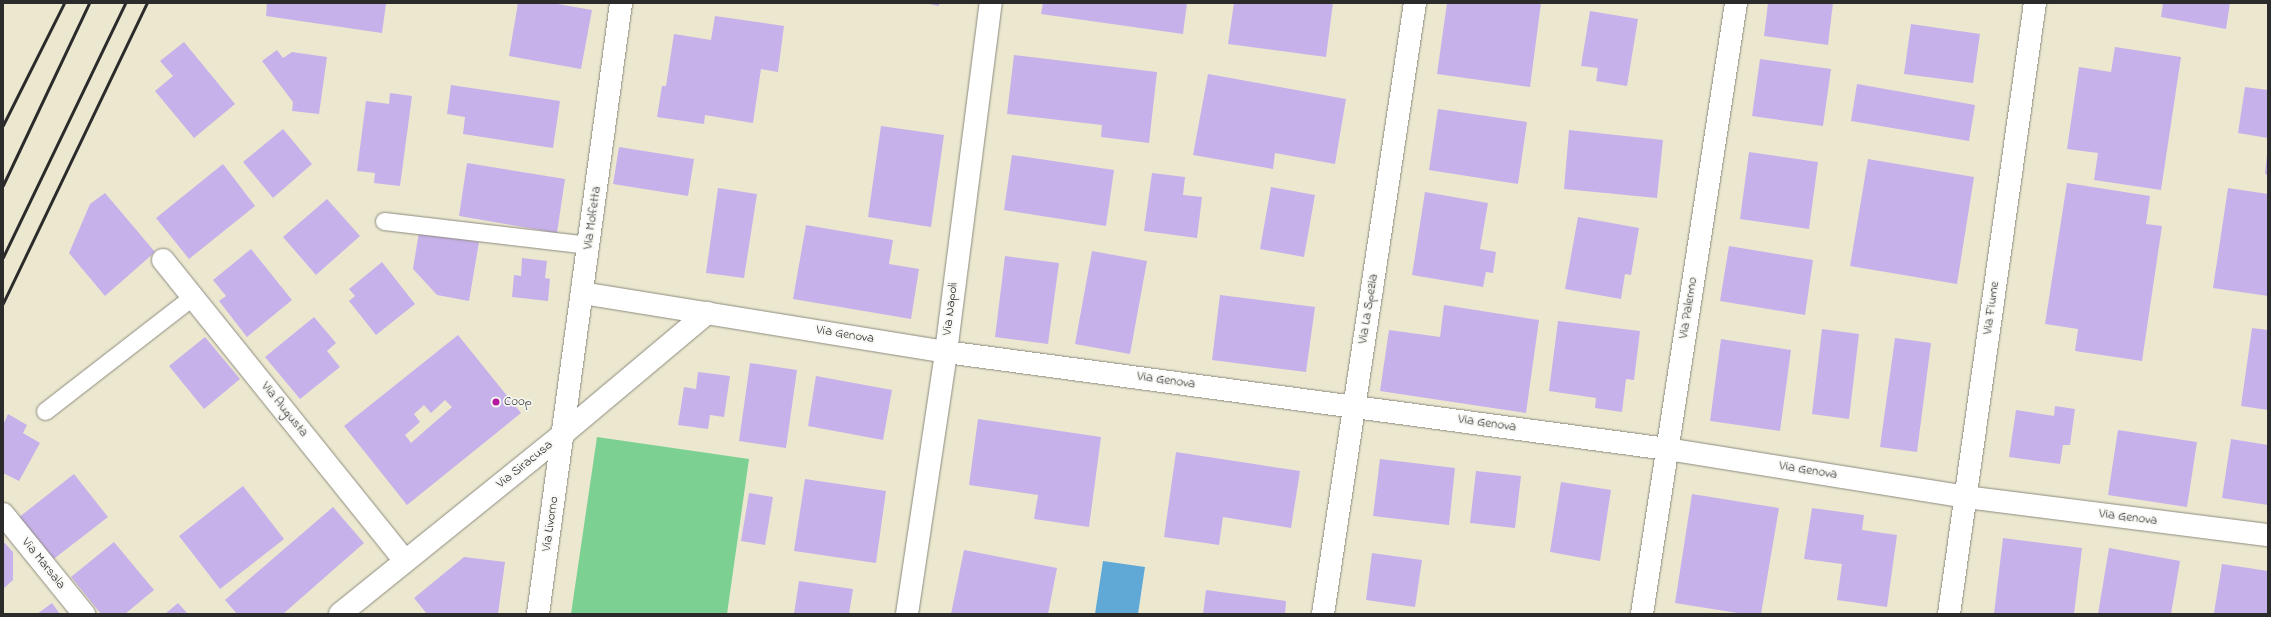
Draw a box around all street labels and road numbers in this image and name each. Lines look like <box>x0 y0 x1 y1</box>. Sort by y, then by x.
street label: Via Molfetta <box>581 186 605 250</box>
street label: Via La Spezia <box>1356 273 1382 345</box>
street label: Via Palermo <box>1676 276 1702 340</box>
street label: Via Fiume <box>1981 280 2003 336</box>
street label: Via Napoli <box>940 282 962 336</box>
street label: Via Genova <box>815 323 875 347</box>
street label: Via Genova <box>1136 369 1196 393</box>
street label: Via Augusta <box>257 379 311 441</box>
street label: Via Genova <box>1457 412 1517 436</box>
street label: Via Siracusa <box>494 438 556 492</box>
street label: Via Genova <box>1778 459 1838 483</box>
street label: Via Livorno <box>539 495 563 553</box>
street label: Via Genova <box>2098 507 2158 529</box>
street label: Via Marsala <box>18 535 68 593</box>

